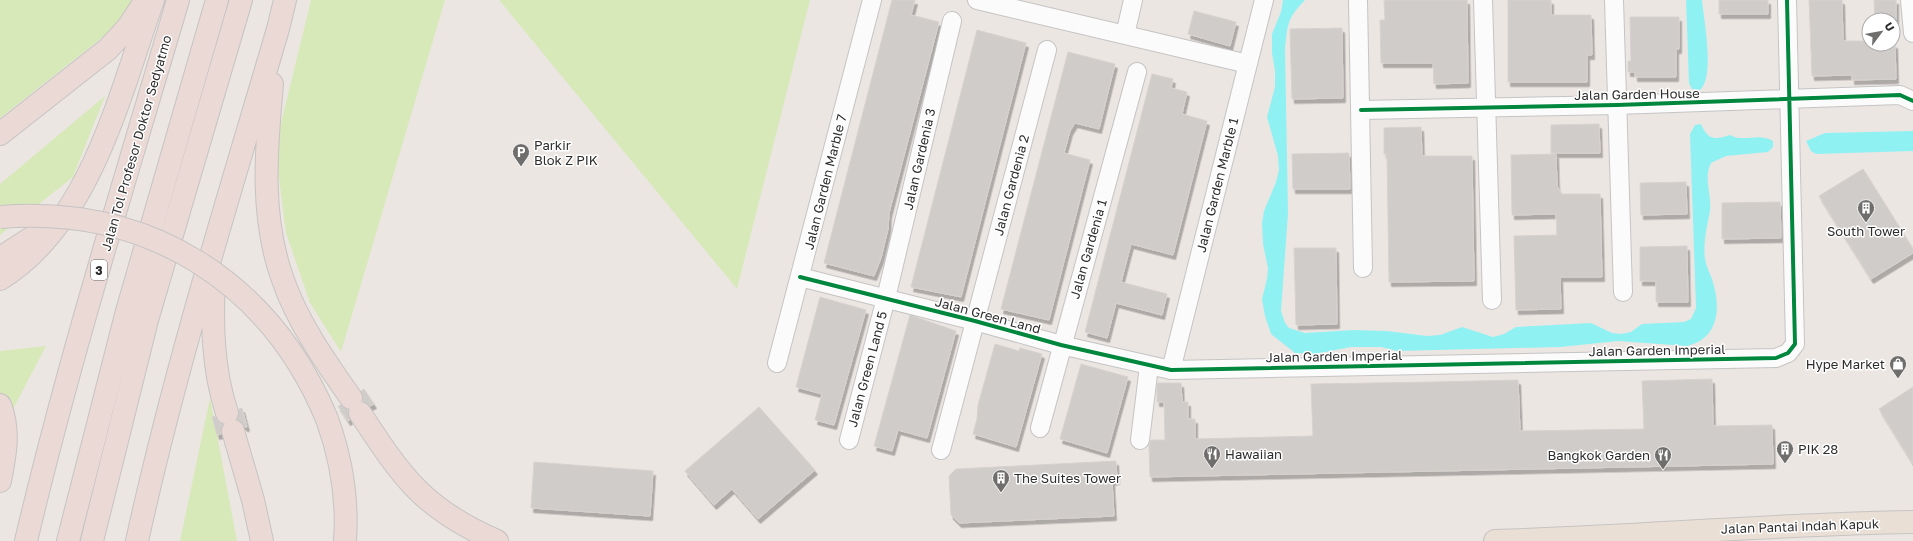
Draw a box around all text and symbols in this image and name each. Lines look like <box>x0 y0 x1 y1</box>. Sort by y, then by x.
north arrow <box>1861 12 1901 52</box>
text: U <box>1882 20 1898 33</box>
street label: Jalan Tol Profesor Doktor Sedyatmo <box>97 33 175 253</box>
street label: Jalan Garden House <box>1574 85 1700 103</box>
street label: Jalan Gardenia 3 <box>900 107 938 211</box>
street label: Jalan Garden Marble 7 <box>800 113 850 251</box>
street label: Jalan Garden Marble 1 <box>1193 116 1241 254</box>
street label: Jalan Gardenia 2 <box>990 133 1032 237</box>
place label: Parkir Blok Z PIK <box>534 137 598 168</box>
parking icon: Parkir Blok Z PIK <box>511 142 531 167</box>
street label: Jalan Gardenia 1 <box>1066 197 1110 301</box>
building icon: South Tower <box>1856 198 1876 223</box>
place label: South Tower <box>1827 223 1905 239</box>
road number: 3 <box>91 260 107 280</box>
street label: Jalan Green Land <box>933 293 1043 337</box>
street label: Jalan Green Land 5 <box>844 309 890 429</box>
street label: Jalan Garden Imperial <box>1589 341 1725 359</box>
street label: Jalan Garden Imperial <box>1266 347 1402 365</box>
shop icon: Hype Market <box>1888 354 1908 379</box>
place label: Hype Market <box>1806 356 1885 372</box>
building icon: PIK 28 <box>1775 439 1795 464</box>
place label: PIK 28 <box>1798 441 1838 457</box>
restaurant icon: Hawaiian <box>1202 444 1222 469</box>
restaurant icon: Bangkok Garden <box>1653 445 1673 470</box>
place label: Hawaiian <box>1225 446 1282 462</box>
place label: Bangkok Garden <box>1547 447 1650 463</box>
building icon: The Suites Tower <box>991 468 1011 493</box>
place label: The Suites Tower <box>1014 470 1121 486</box>
street label: Jalan Pantai Indah Kapuk <box>1721 515 1880 537</box>

